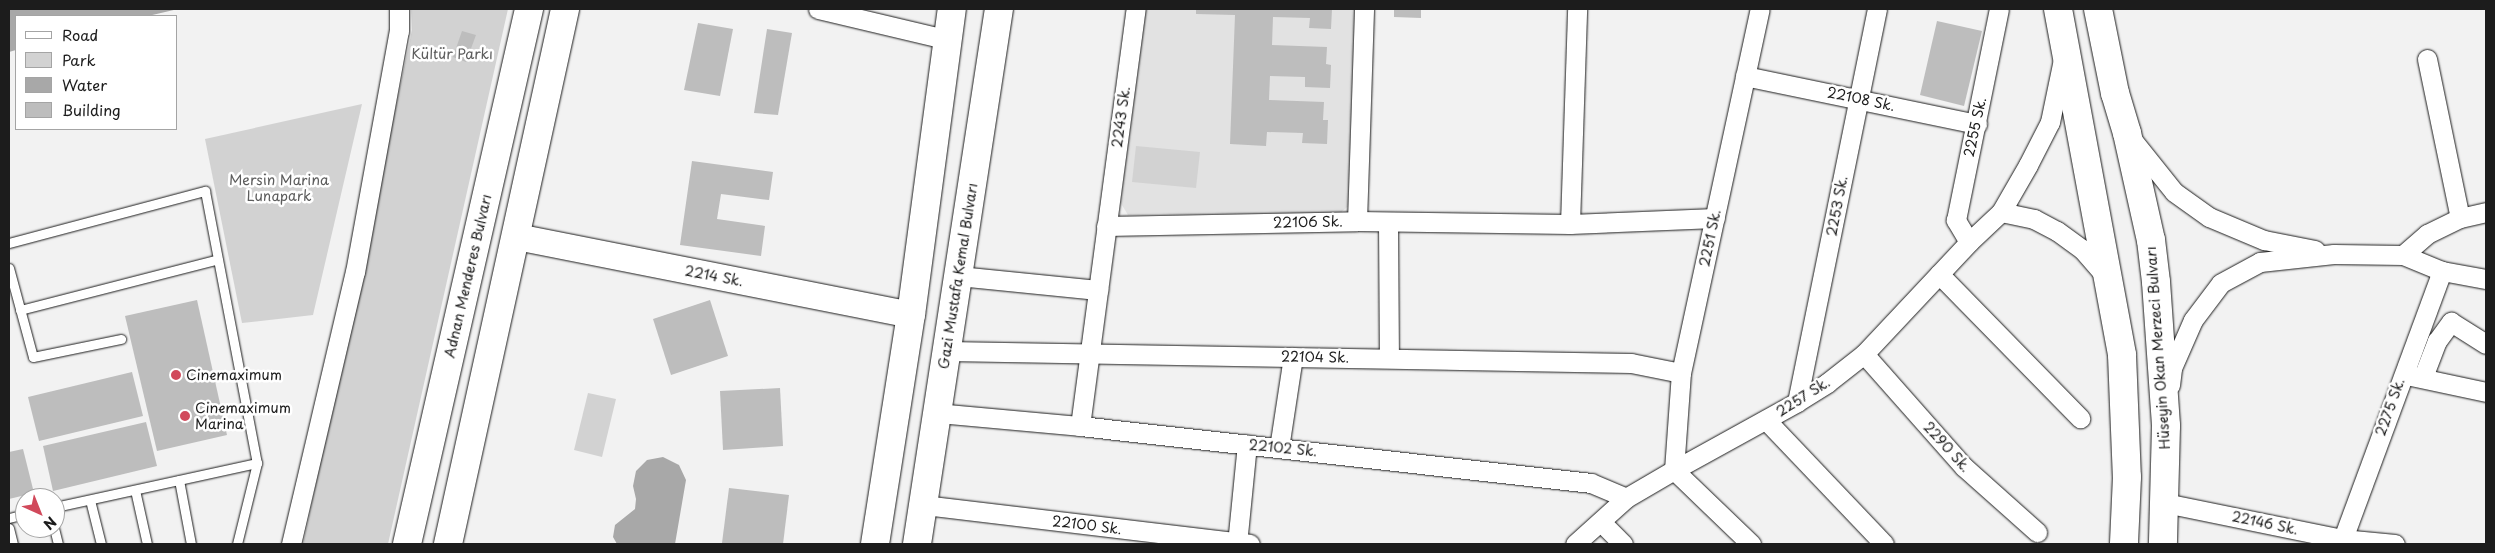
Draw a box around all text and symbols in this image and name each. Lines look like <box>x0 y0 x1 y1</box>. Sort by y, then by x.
legend <box>15 15 178 130</box>
text: Road <box>62 23 98 46</box>
park label: Kültür Parkı <box>411 46 493 62</box>
text: Park <box>62 48 96 71</box>
text: Water <box>62 73 107 96</box>
street label: 22108 Sk. <box>1825 84 1897 114</box>
street label: 2243 Sk. <box>1108 85 1134 149</box>
street label: 2255 Sk. <box>1960 95 1990 159</box>
text: Building <box>62 98 121 121</box>
park label: Mersin Marina Lunapark <box>229 172 329 204</box>
street label: 2253 Sk. <box>1823 174 1851 238</box>
street label: Gazi Mustafa Kemal Bulvarı <box>935 181 981 371</box>
street label: Adnan Menderes Bulvarı <box>441 193 495 359</box>
street label: 2251 Sk. <box>1696 207 1724 269</box>
street label: 22106 Sk. <box>1272 213 1344 231</box>
street label: Hüseyin Okan Merzeci Bulvarı <box>2143 246 2173 450</box>
street label: 2214 Sk. <box>683 262 745 290</box>
street label: 22104 Sk. <box>1280 348 1350 366</box>
place label: Cinemaximum <box>186 367 282 383</box>
marker: Cinemaximum <box>170 369 182 381</box>
street label: 2257 Sk. <box>1772 374 1834 420</box>
street label: 2275 Sk. <box>2372 376 2408 438</box>
place label: Cinemaximum Marina <box>195 400 291 432</box>
marker: Cinemaximum Marina <box>179 410 191 422</box>
street label: 2290 Sk. <box>1920 418 1974 476</box>
street label: 22102 Sk. <box>1247 436 1319 460</box>
north arrow <box>15 488 65 538</box>
street label: 22146 Sk. <box>2229 508 2301 538</box>
text: N <box>39 512 61 535</box>
street label: 22100 Sk. <box>1051 512 1123 538</box>

